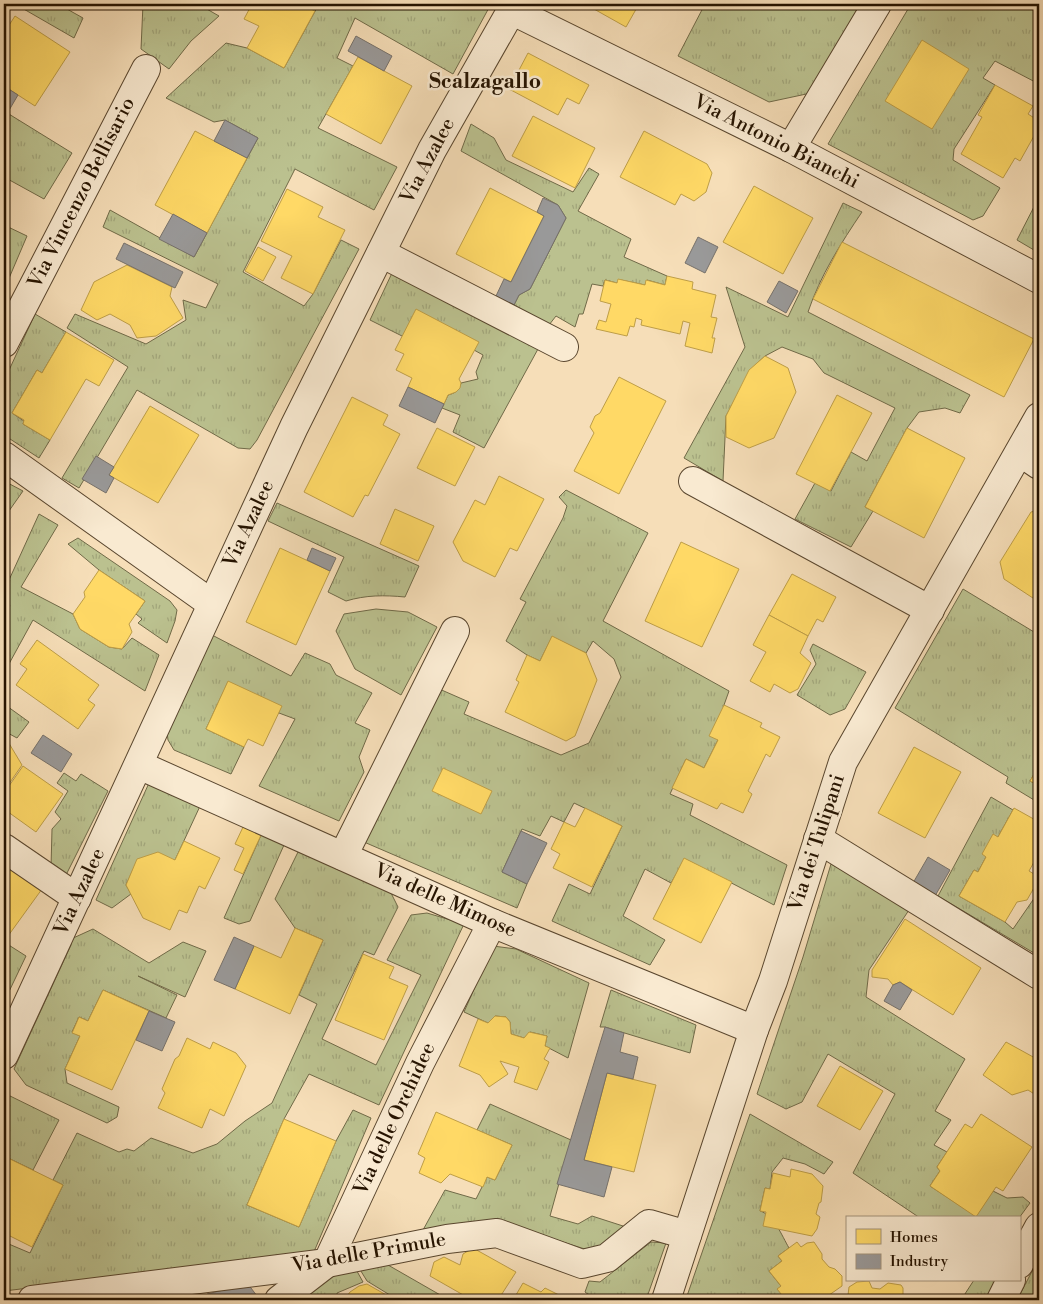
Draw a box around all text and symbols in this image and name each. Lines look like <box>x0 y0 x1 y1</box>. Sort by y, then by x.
district label: Scalzagallo <box>429 69 541 95</box>
street label: Via Antonio Bianchi <box>688 89 863 195</box>
street label: Via Vincenzo Bellisario <box>22 93 141 294</box>
street label: Via Azalee <box>395 114 461 209</box>
street label: Via Azalee <box>217 476 280 573</box>
street label: Via dei Tulipani <box>783 771 851 916</box>
street label: Via Azalee <box>48 844 111 941</box>
street label: Via delle Mimose <box>369 858 520 944</box>
street label: Via delle Orchidee <box>348 1039 441 1200</box>
legend <box>846 1216 1020 1282</box>
street label: Via delle Primule <box>289 1227 448 1279</box>
text: Homes <box>890 1228 938 1247</box>
text: Industry <box>890 1252 949 1271</box>

